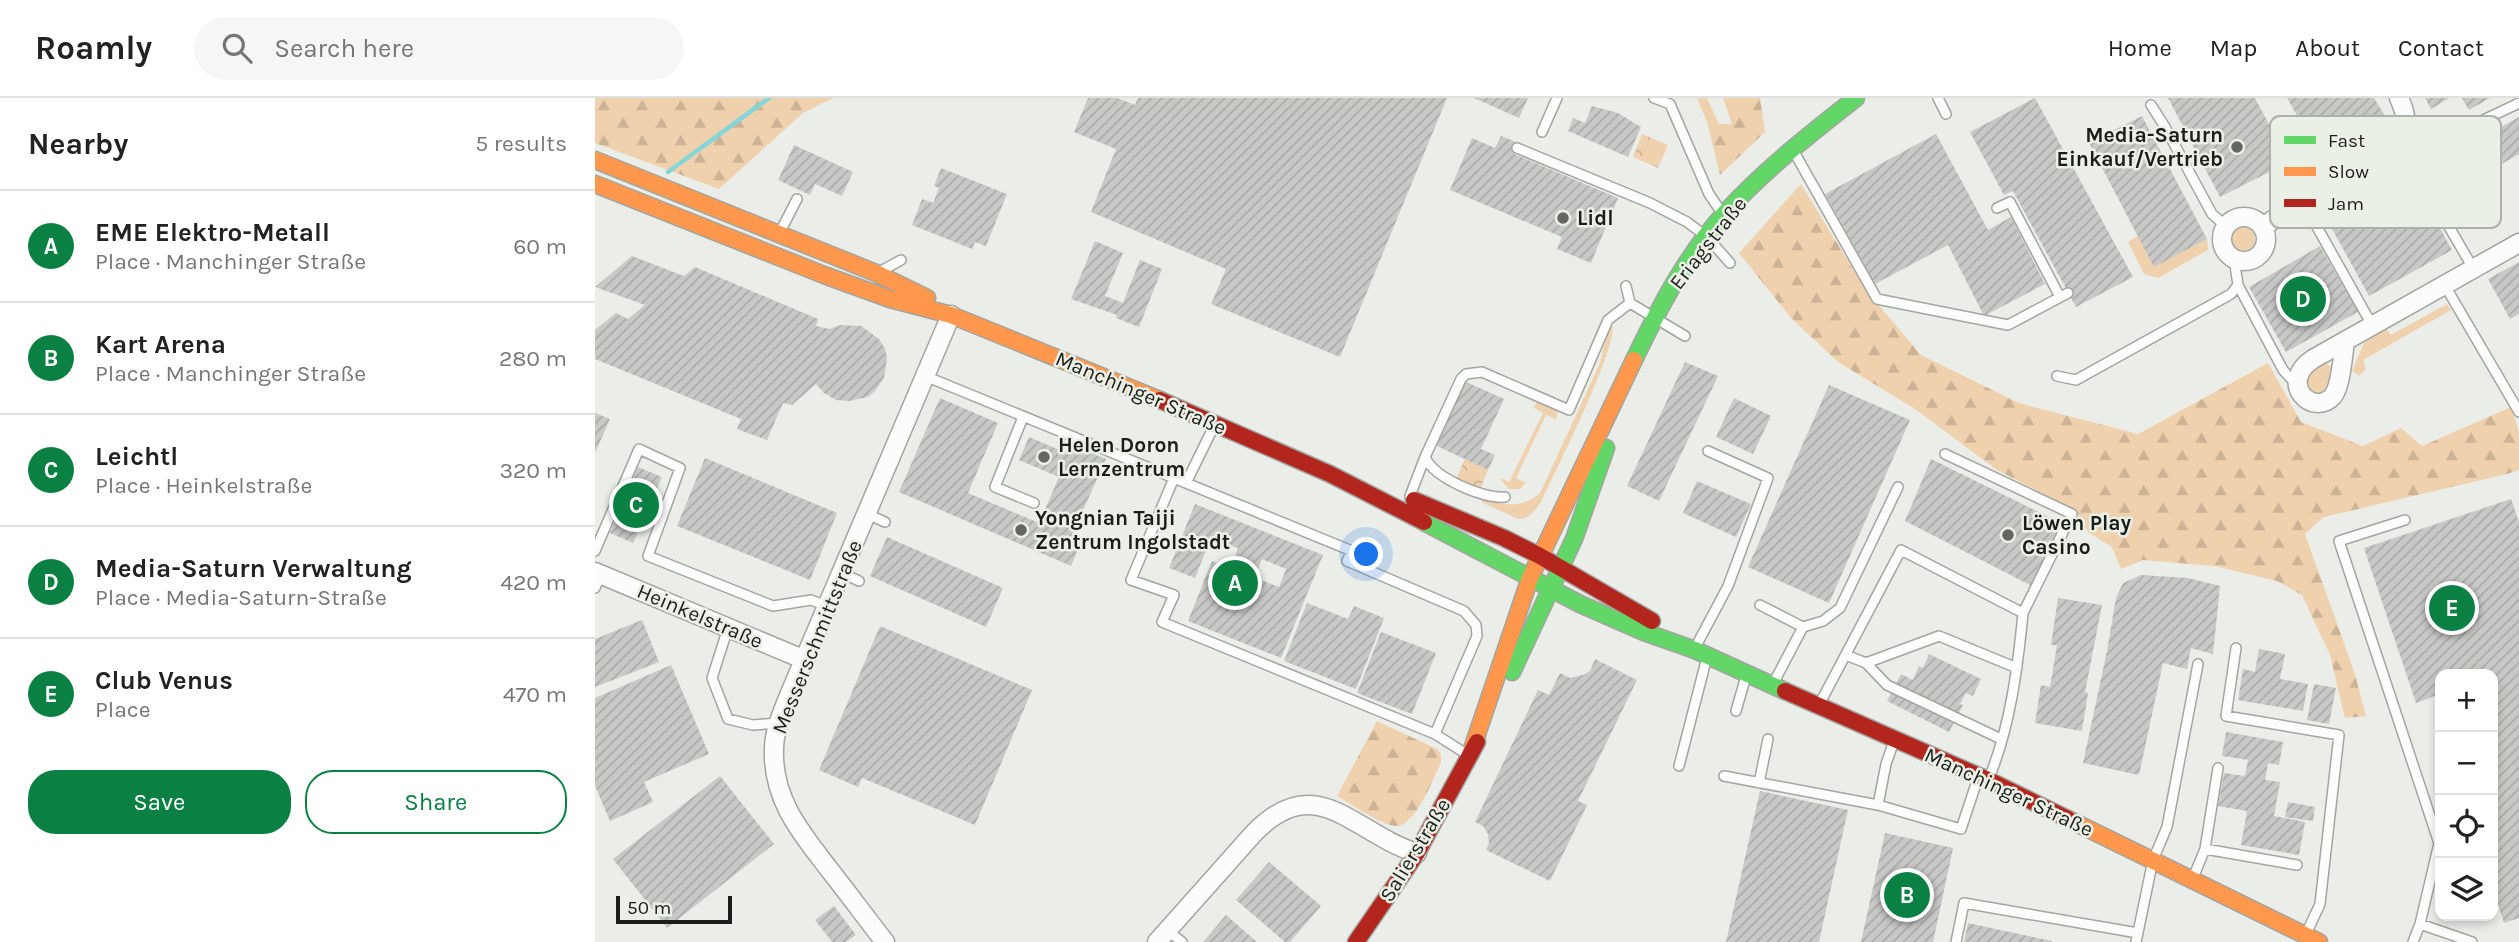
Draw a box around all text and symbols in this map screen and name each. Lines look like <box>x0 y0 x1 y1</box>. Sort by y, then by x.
search box <box>194 17 684 80</box>
text: Roamly <box>35 29 152 67</box>
icon: search <box>218 29 256 67</box>
text: Search here <box>274 33 414 64</box>
text: Home <box>2108 34 2172 62</box>
text: Map <box>2210 34 2257 62</box>
text: About <box>2295 34 2360 62</box>
text: Contact <box>2398 34 2484 62</box>
legend <box>2270 116 2501 228</box>
place label: Media-Saturn Einkauf/Vertrieb <box>2057 123 2223 171</box>
text: Nearby <box>28 126 128 162</box>
text: 5 results <box>475 130 567 157</box>
text: Fast <box>2328 130 2365 152</box>
marker: Media-Saturn Einkauf/Vertrieb <box>2229 139 2245 155</box>
text: Slow <box>2328 161 2369 183</box>
street label: Eriagstraße <box>1664 192 1752 294</box>
text: Jam <box>2328 193 2364 215</box>
place label: Lidl <box>1577 206 1614 230</box>
marker: Lidl <box>1555 210 1571 226</box>
text: EME Elektro-Metall <box>95 217 330 248</box>
text: A <box>44 233 58 260</box>
text: 60 m <box>513 233 567 260</box>
text: Place · Manchinger Straße <box>95 248 366 275</box>
pin: D <box>2280 273 2326 325</box>
text: Kart Arena <box>95 329 226 360</box>
text: B <box>44 345 58 372</box>
text: 280 m <box>499 345 567 372</box>
street label: Manchinger Straße <box>1052 346 1230 440</box>
text: Place · Manchinger Straße <box>95 360 366 387</box>
place label: Helen Doron Lernzentrum <box>1058 433 1185 481</box>
text: Leichtl <box>95 441 178 472</box>
marker: Helen Doron Lernzentrum <box>1036 449 1052 465</box>
text: C <box>44 457 58 484</box>
text: 320 m <box>499 457 567 484</box>
text: Place · Heinkelstraße <box>95 472 312 499</box>
pin: C <box>613 479 659 531</box>
place label: Yongnian Taiji Zentrum Ingolstadt <box>1035 506 1230 554</box>
place label: Löwen Play Casino <box>2022 511 2132 559</box>
marker: Yongnian Taiji Zentrum Ingolstadt <box>1013 522 1029 538</box>
marker: Löwen Play Casino <box>2000 527 2016 543</box>
street label: Messerschmittstraße <box>767 537 867 737</box>
your location <box>1349 537 1383 571</box>
text: Media-Saturn Verwaltung <box>95 553 412 584</box>
pin: A <box>1212 557 1258 609</box>
text: D <box>43 569 59 596</box>
text: 420 m <box>500 569 567 596</box>
street label: Heinkelstraße <box>634 579 766 653</box>
pin: E <box>2429 582 2475 634</box>
text: Place · Media-Saturn-Straße <box>95 584 387 611</box>
text: Club Venus <box>95 665 233 696</box>
map controls <box>2435 669 2498 921</box>
button: + <box>2435 669 2498 732</box>
text: E <box>44 681 58 708</box>
text: 470 m <box>503 681 567 708</box>
text: Place <box>95 696 151 723</box>
button: − <box>2435 732 2498 795</box>
street label: Manchinger Straße <box>1921 742 2097 842</box>
button: Save <box>28 770 291 834</box>
button: Share <box>305 770 567 834</box>
street label: Salierstraße <box>1375 794 1455 906</box>
button: locate <box>2435 795 2498 858</box>
button: layers <box>2435 858 2498 921</box>
pin: B <box>1884 869 1930 921</box>
scale bar <box>616 893 731 925</box>
text: 50 m <box>627 897 671 919</box>

